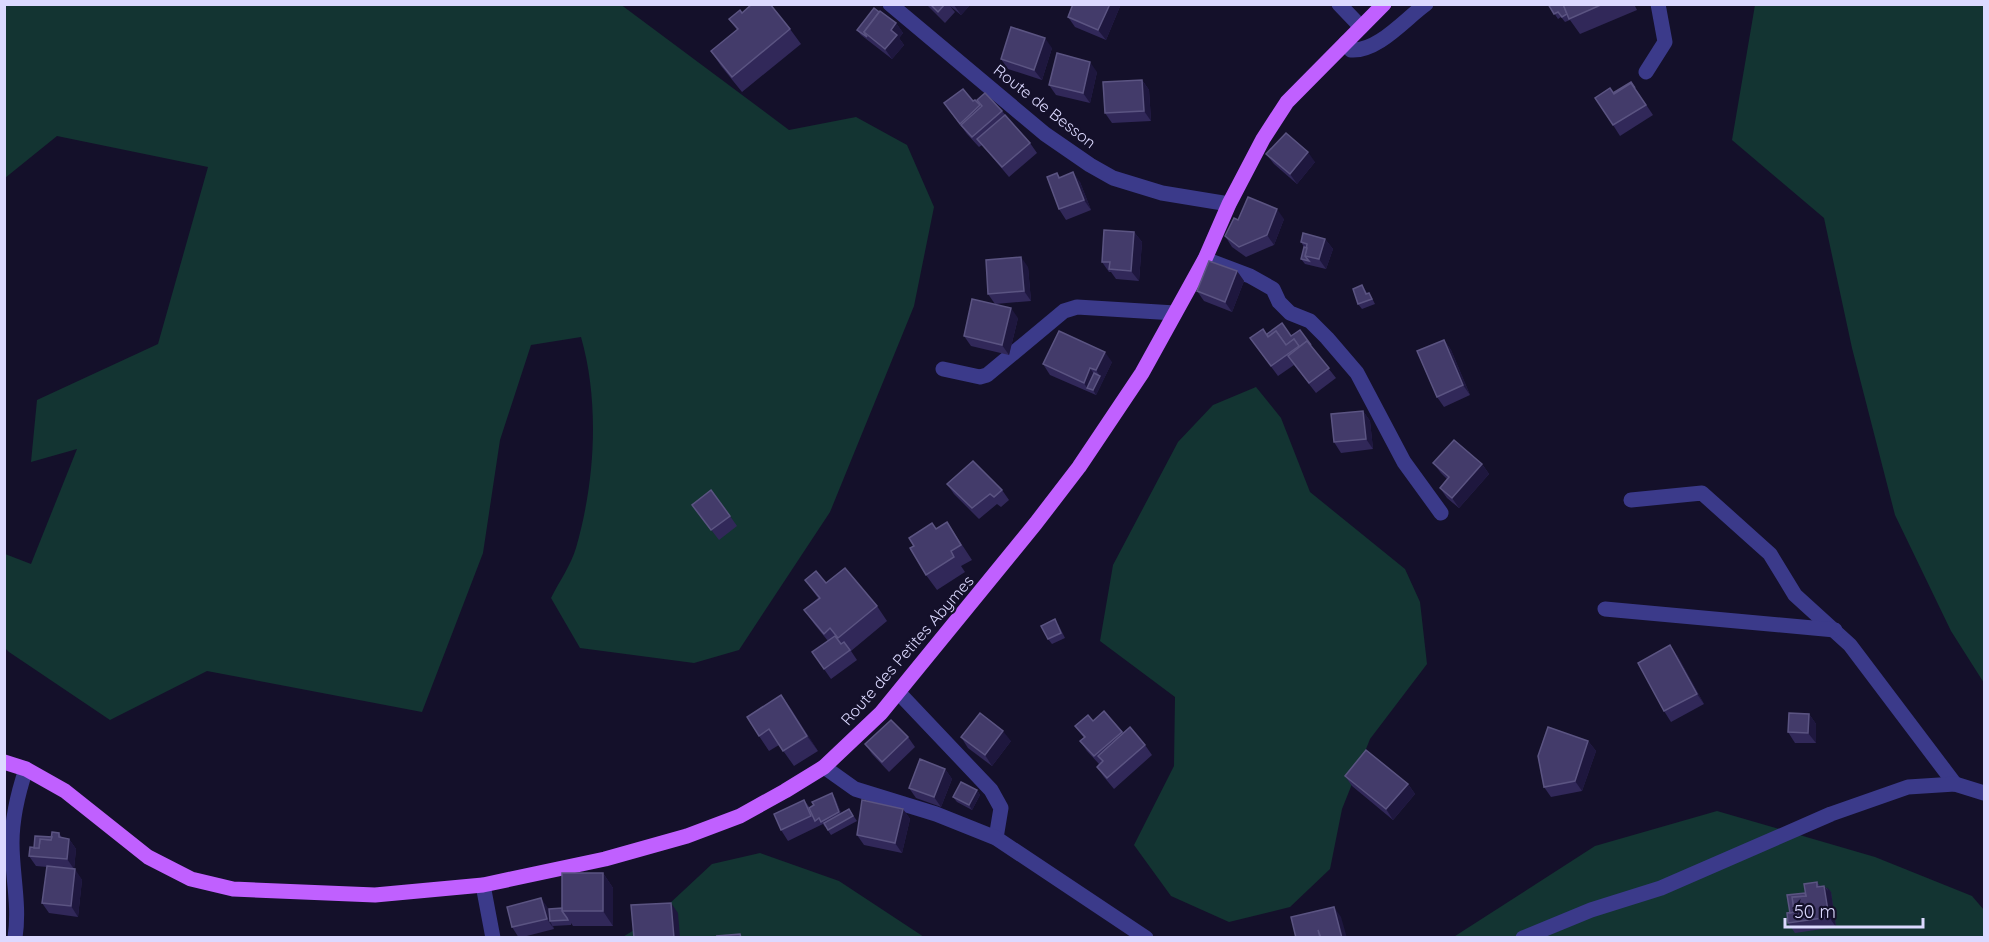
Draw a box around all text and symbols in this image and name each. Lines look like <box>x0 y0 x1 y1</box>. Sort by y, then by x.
street label: Route de Besson <box>990 60 1100 152</box>
street label: Route des Petites Abymes <box>836 571 978 729</box>
scale bar <box>1785 891 1923 929</box>
text: 50 m <box>1794 900 1836 923</box>

